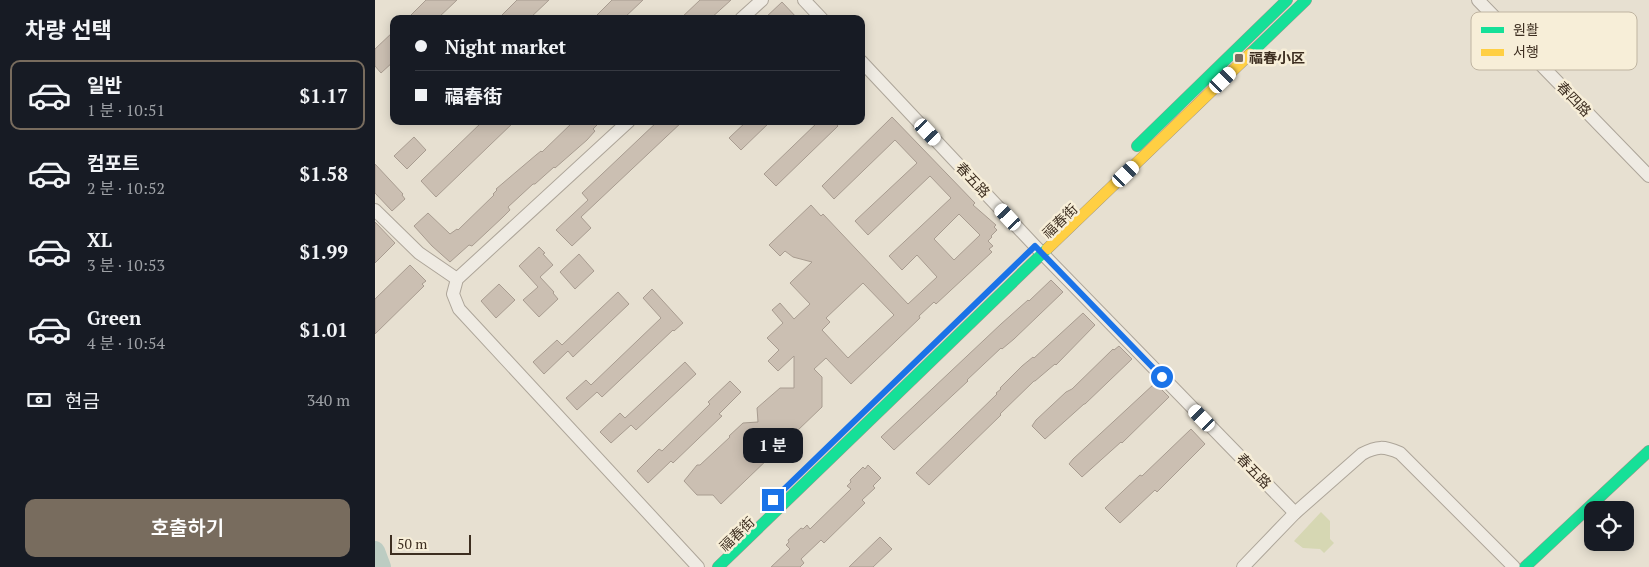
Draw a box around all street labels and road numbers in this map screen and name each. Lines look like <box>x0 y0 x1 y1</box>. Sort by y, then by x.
street label: 春四路 <box>1553 77 1596 120</box>
street label: 春五路 <box>952 158 995 201</box>
street label: 福春街 <box>1038 199 1081 242</box>
street label: 春五路 <box>1233 449 1276 492</box>
street label: 福春街 <box>715 512 758 555</box>

